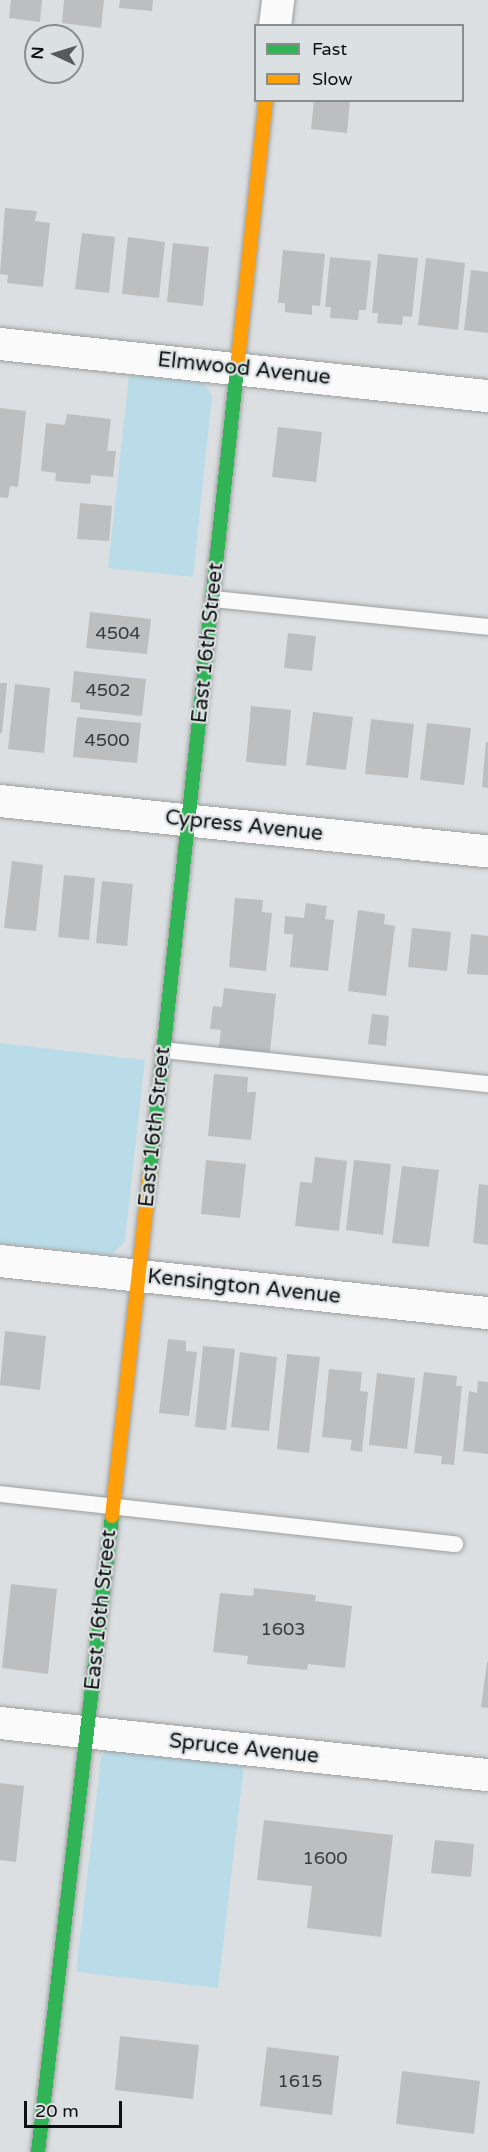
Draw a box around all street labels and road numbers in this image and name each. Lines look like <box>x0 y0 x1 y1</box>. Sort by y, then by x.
street label: Elmwood Avenue <box>156 347 332 391</box>
street label: East 16th Street <box>187 562 229 724</box>
street label: Cypress Avenue <box>164 805 324 847</box>
street label: East 16th Street <box>134 1046 176 1208</box>
street label: Kensington Avenue <box>146 1264 342 1310</box>
street label: East 16th Street <box>80 1529 122 1691</box>
street label: Spruce Avenue <box>168 1729 320 1769</box>

